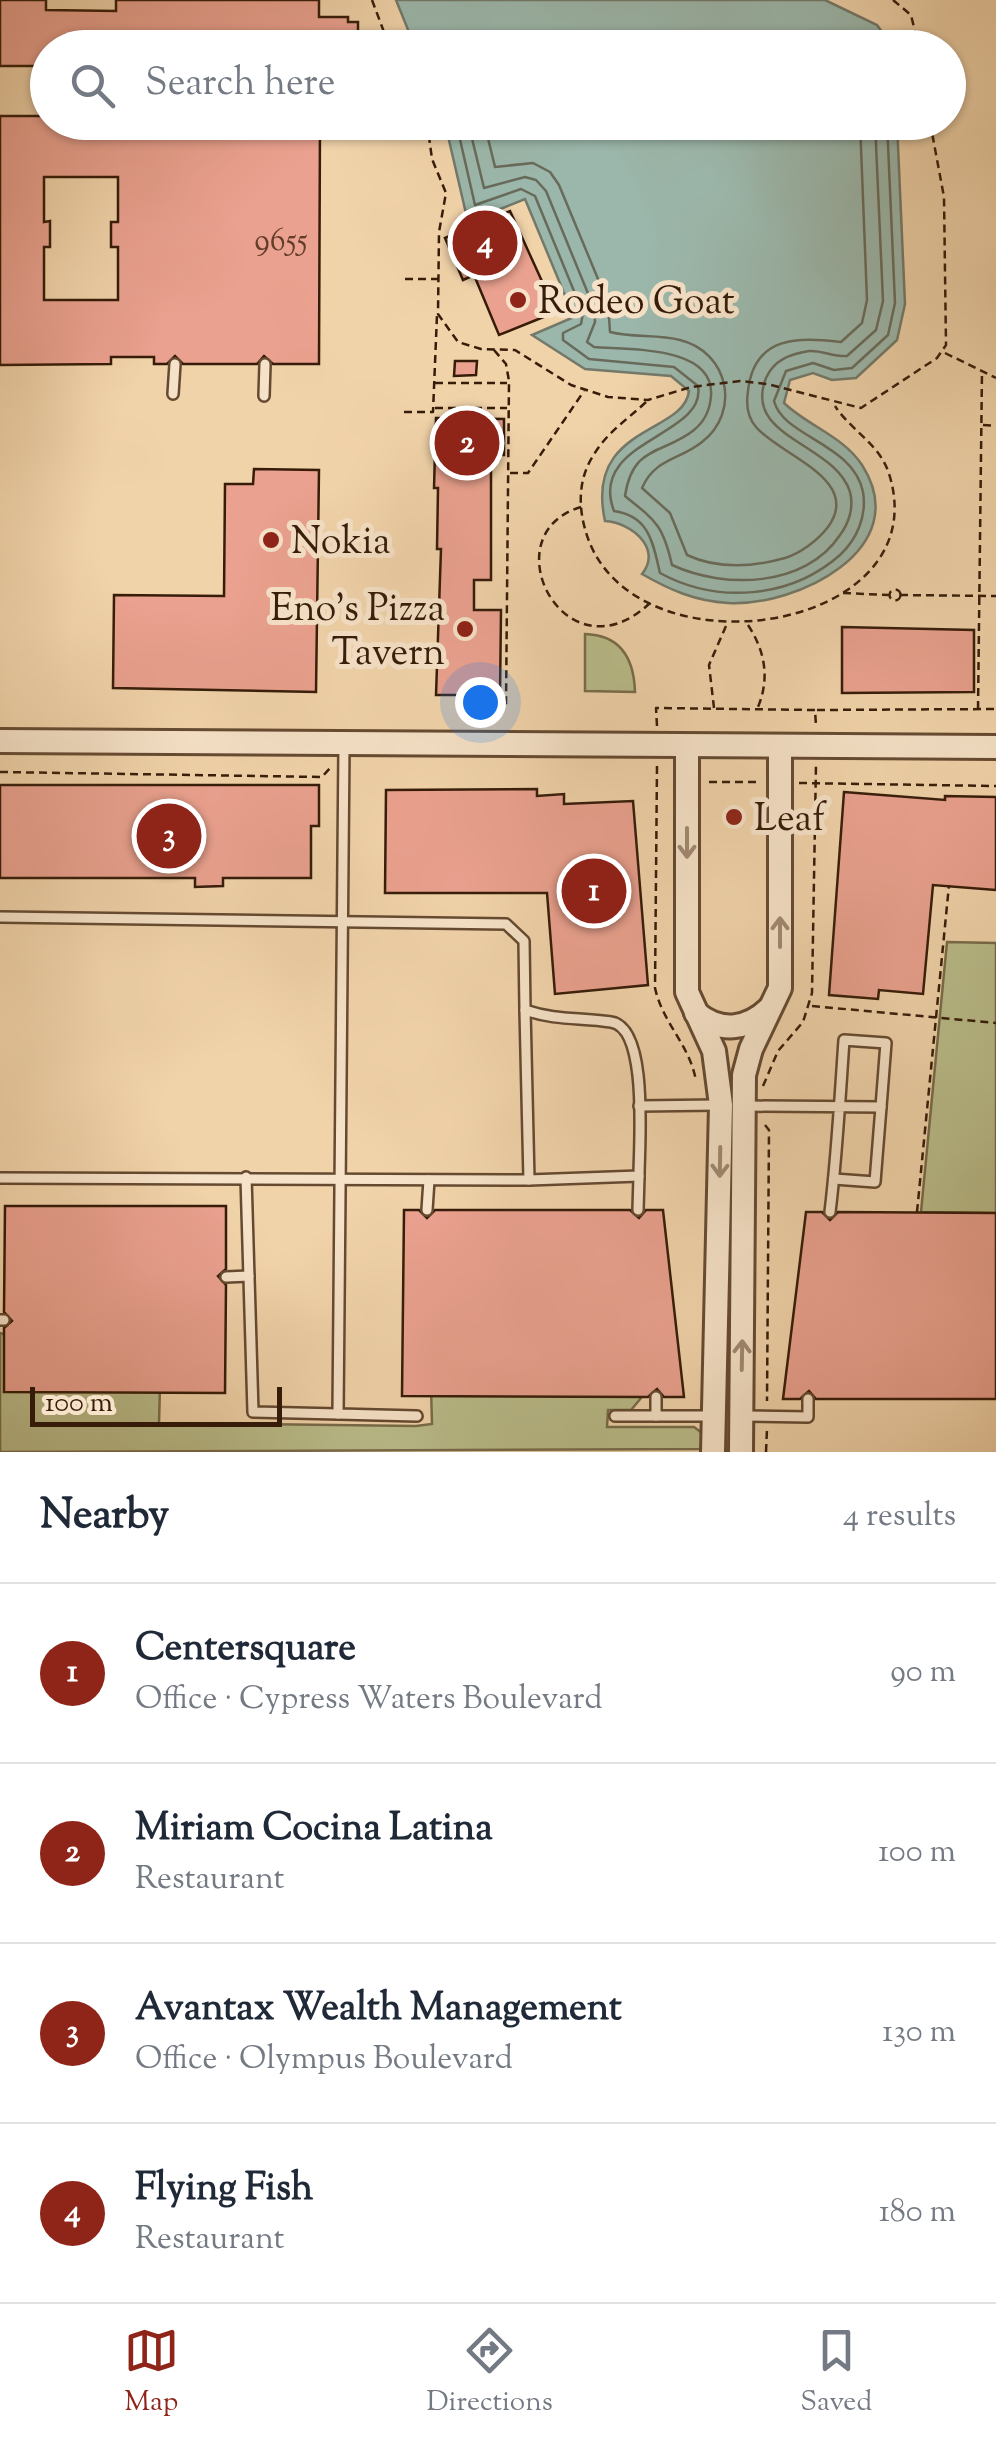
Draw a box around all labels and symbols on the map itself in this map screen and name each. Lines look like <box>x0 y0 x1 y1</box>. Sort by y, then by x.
pin: 4 <box>452 206 518 280</box>
house number: 9655 <box>254 219 308 265</box>
place label: Rodeo Goat <box>538 277 735 331</box>
marker: Rodeo Goat <box>507 289 529 311</box>
pin: 2 <box>434 406 500 480</box>
place label: Nokia <box>291 517 390 571</box>
marker: Nokia <box>260 529 282 551</box>
place label: Eno's Pizza Tavern <box>270 584 445 682</box>
marker: Eno's Pizza Tavern <box>454 618 476 640</box>
your location <box>455 677 506 728</box>
place label: Leaf <box>754 794 827 848</box>
pin: 3 <box>136 798 202 874</box>
marker: Leaf <box>723 806 745 828</box>
one-way arrow <box>678 826 696 859</box>
pin: 1 <box>562 854 626 928</box>
one-way arrow <box>770 917 790 950</box>
one-way arrow <box>710 1145 729 1177</box>
one-way arrow <box>732 1339 752 1372</box>
scale bar <box>30 1382 282 1426</box>

